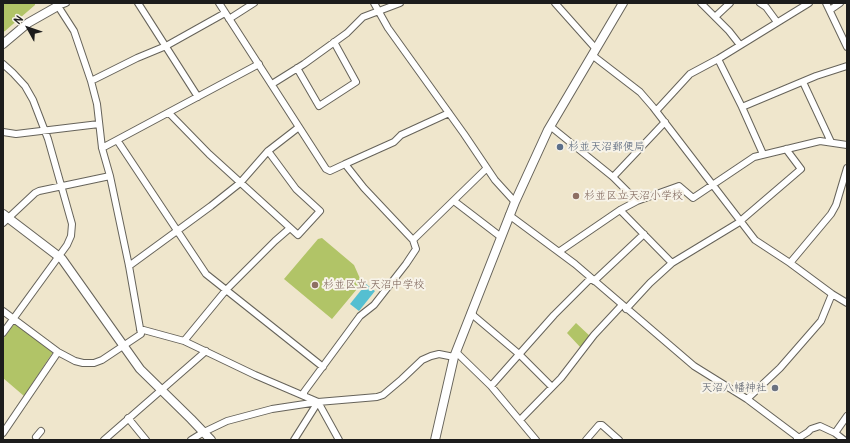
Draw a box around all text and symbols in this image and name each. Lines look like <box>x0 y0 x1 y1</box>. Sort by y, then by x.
north arrow <box>8 8 48 48</box>
text: N <box>11 13 26 27</box>
place label: 杉並天沼郵便局 <box>568 140 645 154</box>
marker: 杉並天沼郵便局 <box>555 142 565 152</box>
place label: 杉並区立天沼小学校 <box>584 189 683 203</box>
marker: 杉並区立天沼小学校 <box>571 191 581 201</box>
place label: 杉並区立 天沼中学校 <box>323 278 424 292</box>
marker: 杉並区立 天沼中学校 <box>310 280 320 290</box>
place label: 天沼八幡神社 <box>701 381 767 395</box>
marker: 天沼八幡神社 <box>770 383 780 393</box>

